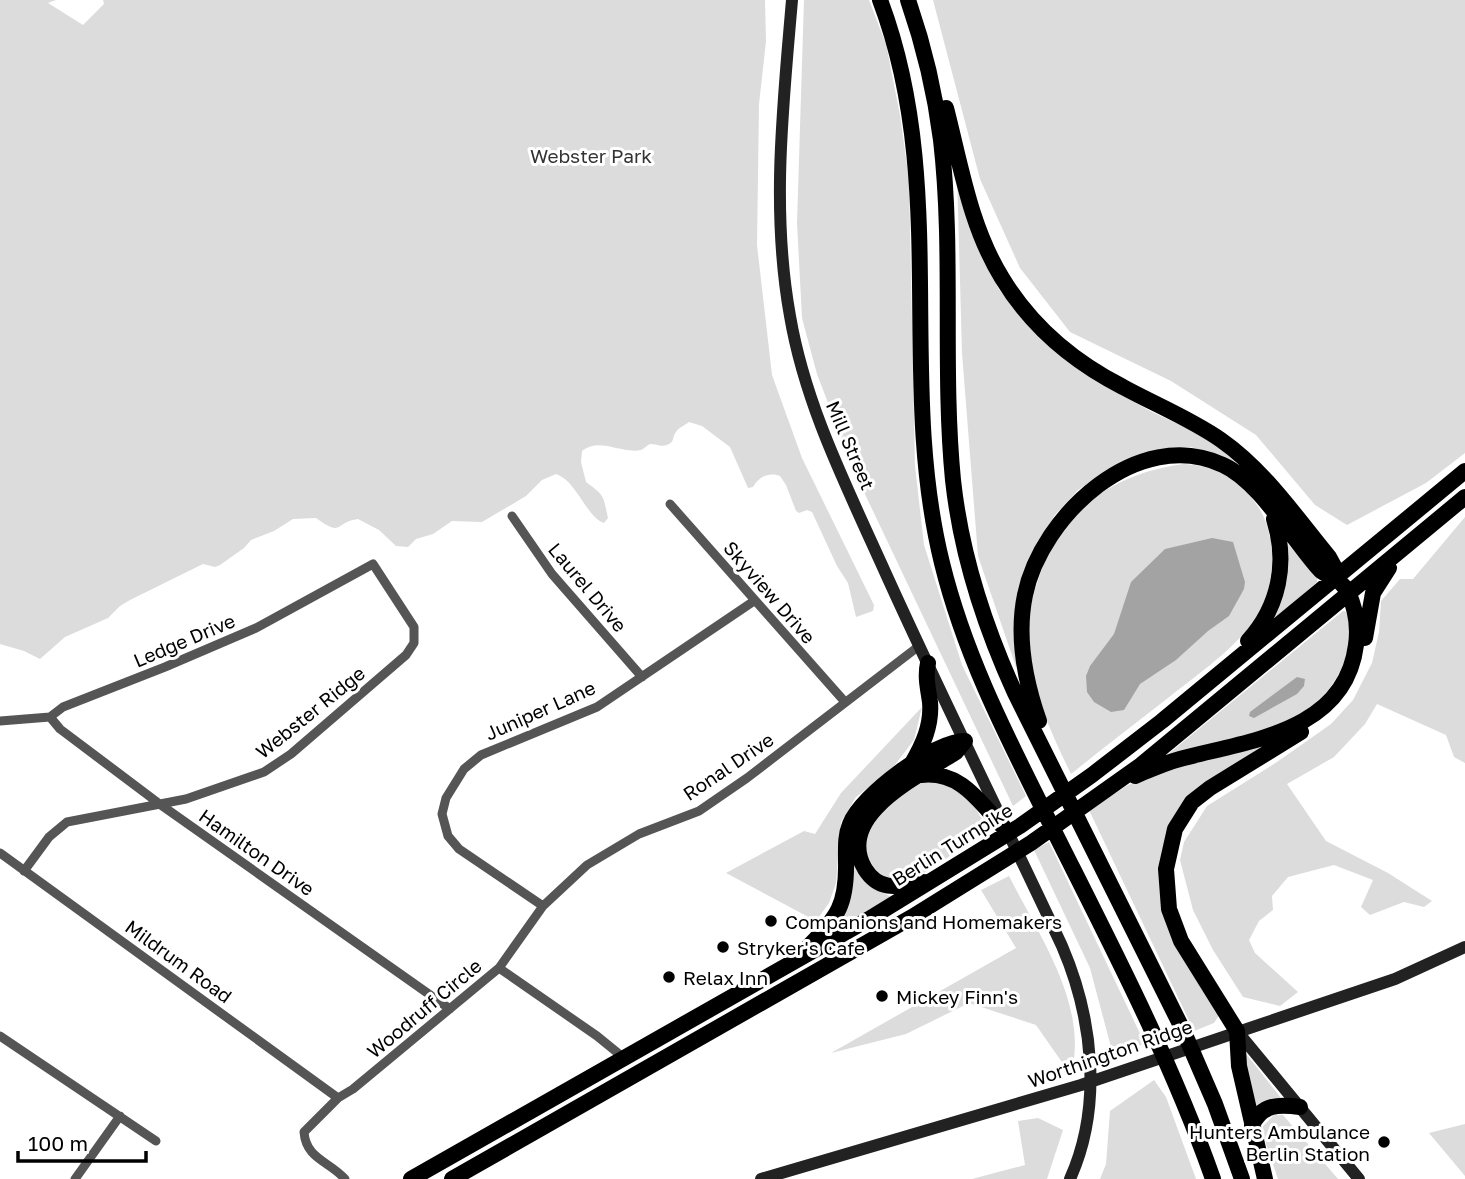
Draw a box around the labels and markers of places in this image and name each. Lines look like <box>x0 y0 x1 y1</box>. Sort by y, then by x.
place label: Companions and Homemakers <box>785 910 1062 933</box>
marker: Companions and Homemakers <box>763 913 779 929</box>
place label: Stryker's Cafe <box>737 936 865 959</box>
marker: Stryker's Cafe <box>715 939 731 955</box>
place label: Relax Inn <box>683 966 768 989</box>
marker: Relax Inn <box>661 969 677 985</box>
place label: Mickey Finn's <box>896 985 1018 1008</box>
marker: Mickey Finn's <box>874 988 890 1004</box>
place label: Hunters Ambulance Berlin Station <box>1189 1120 1370 1165</box>
marker: Hunters Ambulance Berlin Station <box>1376 1134 1392 1150</box>

